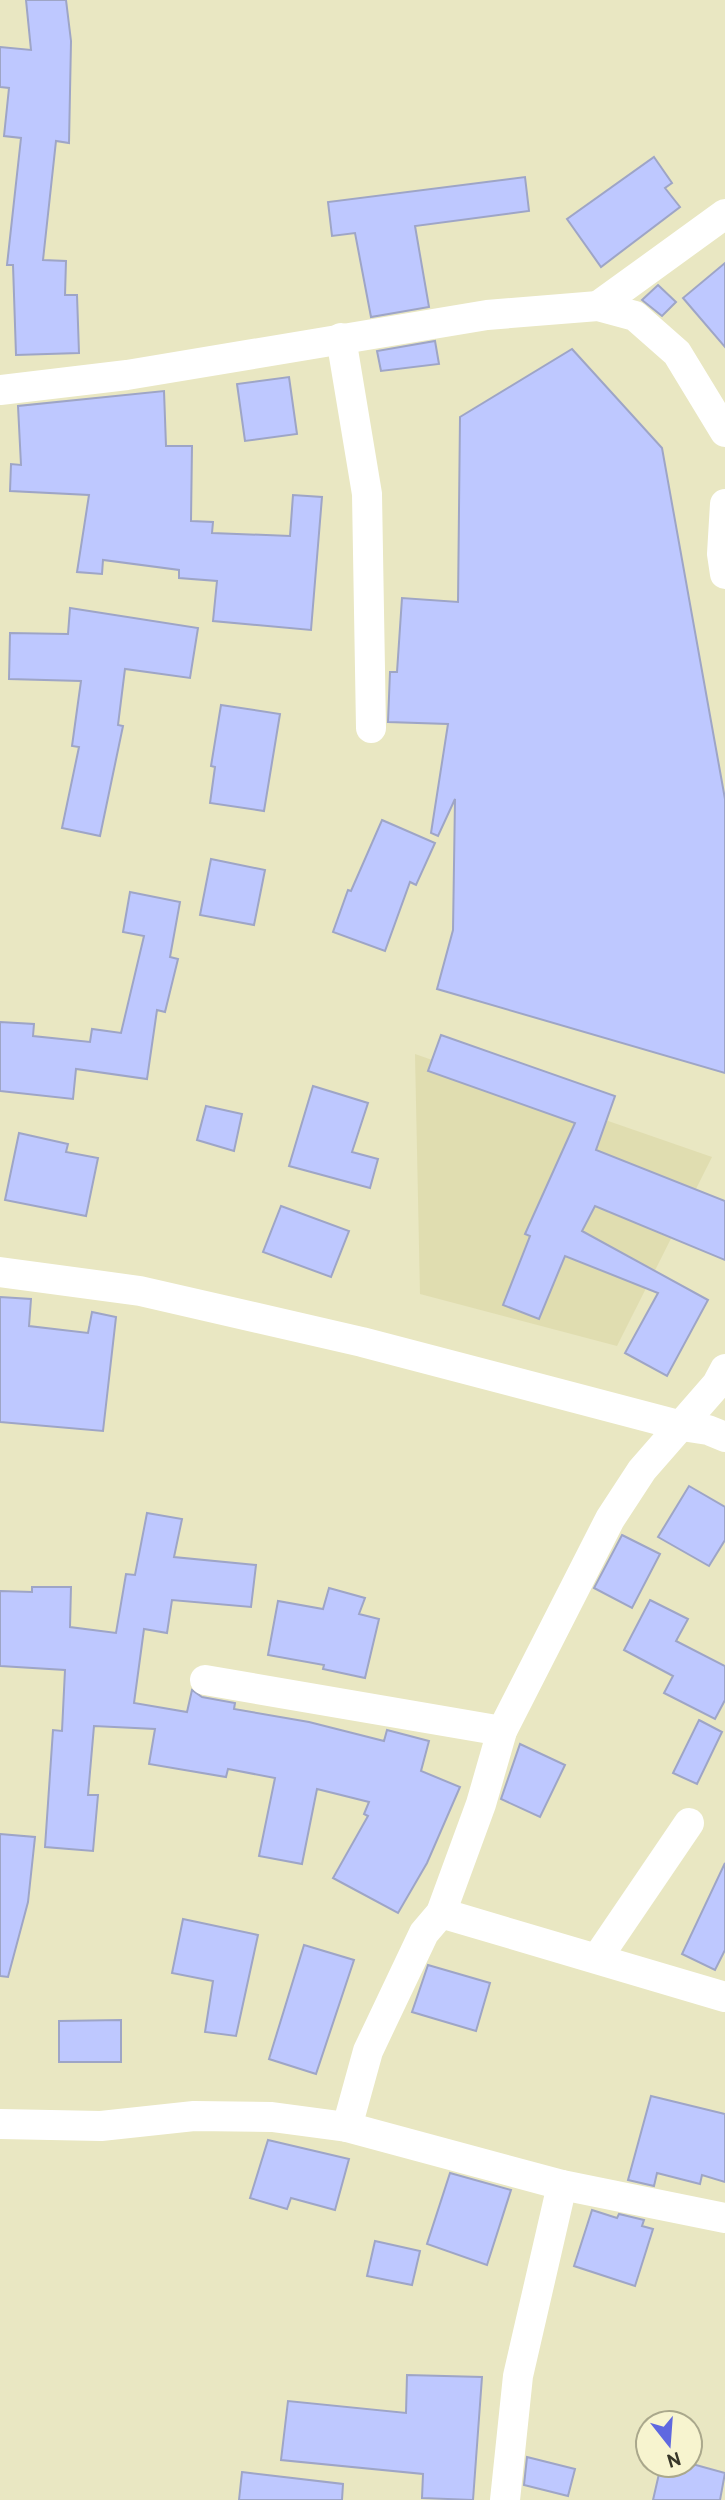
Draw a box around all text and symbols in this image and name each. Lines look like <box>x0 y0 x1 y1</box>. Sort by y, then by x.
north arrow <box>634 2409 704 2479</box>
text: N <box>663 2445 683 2472</box>

